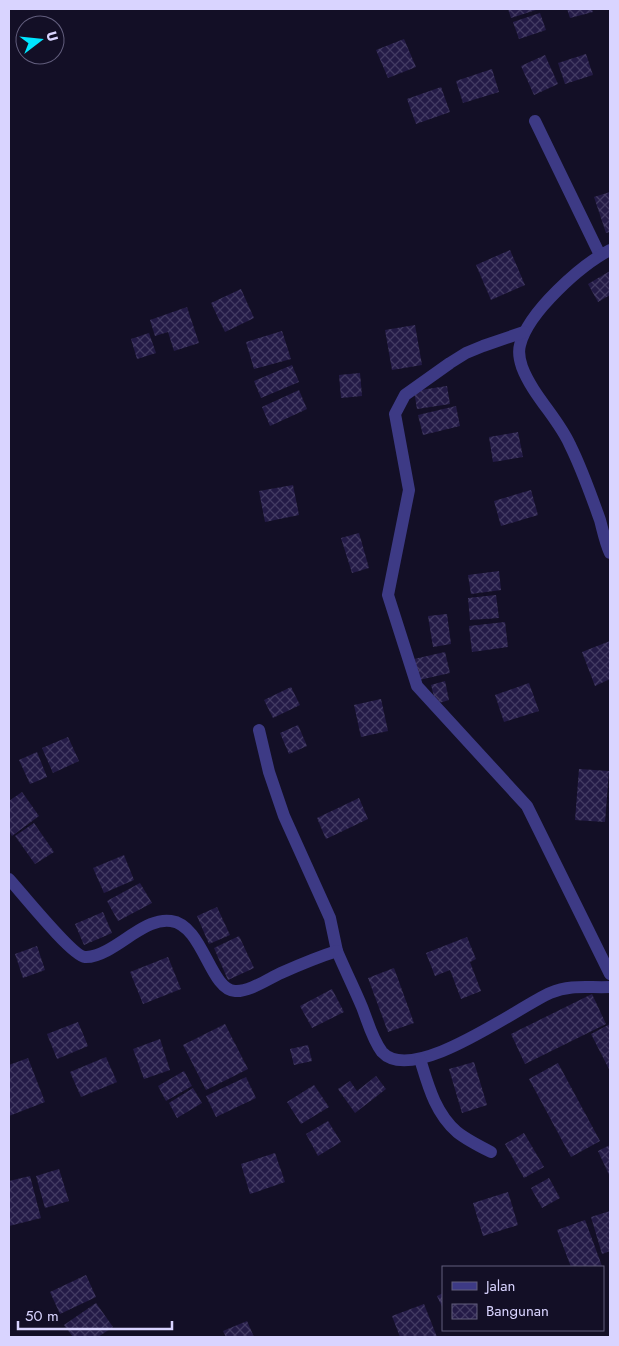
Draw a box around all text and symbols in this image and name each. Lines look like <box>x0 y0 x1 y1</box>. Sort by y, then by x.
north arrow <box>15 15 65 65</box>
text: U <box>42 29 63 44</box>
legend <box>442 1266 604 1331</box>
text: Jalan <box>484 1275 515 1297</box>
scale bar <box>18 1298 171 1330</box>
text: Bangunan <box>486 1300 549 1322</box>
text: 50 m <box>25 1305 59 1327</box>

